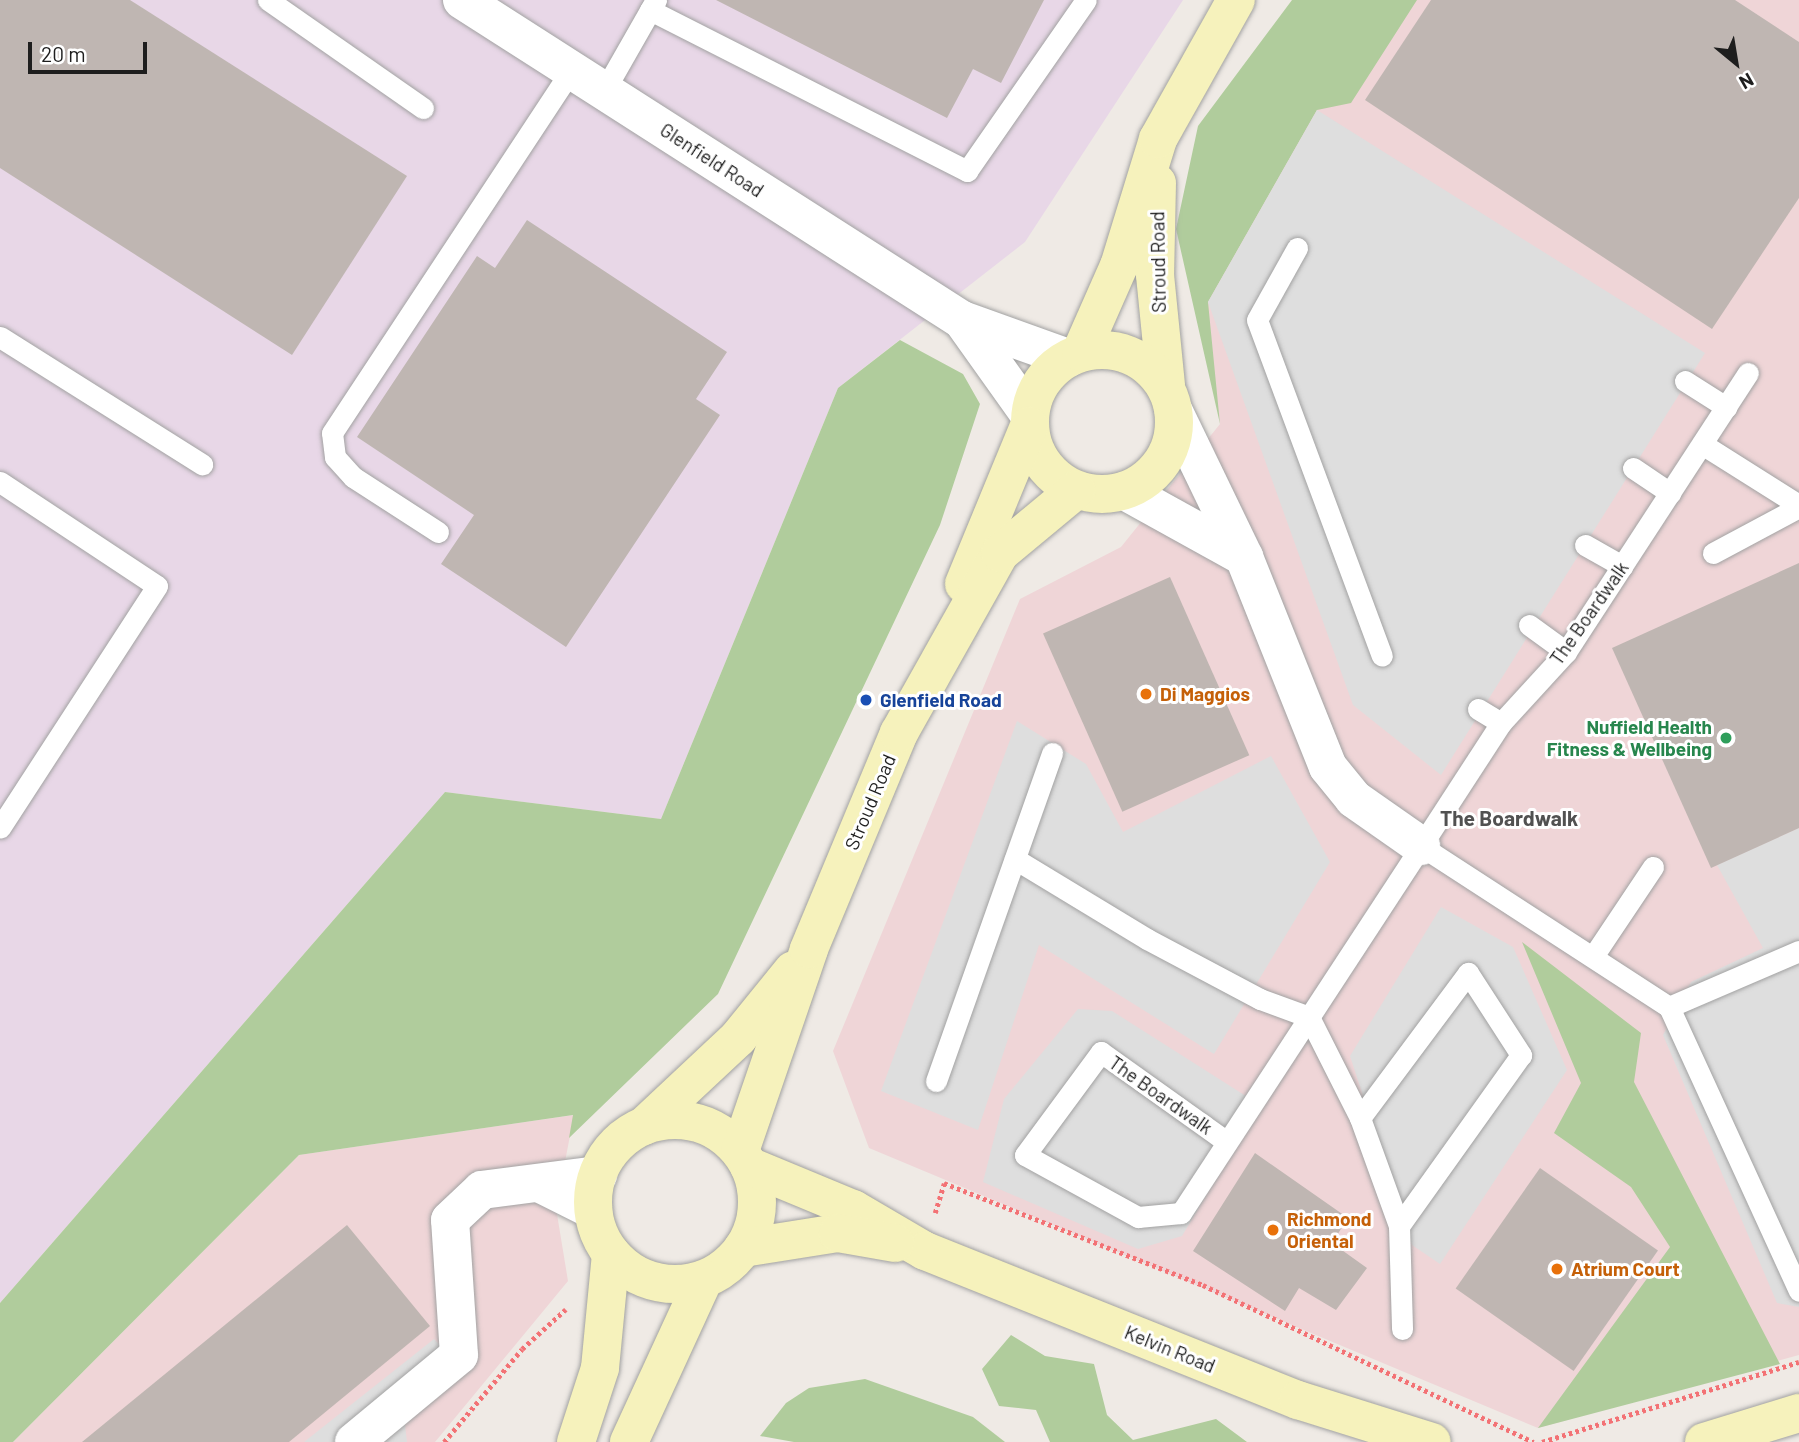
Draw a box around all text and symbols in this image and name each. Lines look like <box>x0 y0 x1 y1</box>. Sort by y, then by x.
scale bar <box>32 28 150 72</box>
north arrow <box>1701 28 1771 98</box>
text: 20 m <box>41 41 86 66</box>
text: N <box>1736 68 1758 95</box>
street label: Glenfield Road <box>656 118 768 202</box>
street label: Stroud Road <box>1146 211 1170 313</box>
street label: The Boardwalk <box>1545 557 1633 669</box>
place label: Di Maggios <box>1160 683 1250 705</box>
marker: Di Maggios <box>1138 686 1154 702</box>
place label: Glenfield Road <box>880 689 1002 711</box>
marker: Glenfield Road <box>858 692 874 708</box>
place label: Nuffield Health Fitness & Wellbeing <box>1547 716 1712 760</box>
marker: Nuffield Health Fitness & Wellbeing <box>1718 730 1734 746</box>
street label: Stroud Road <box>840 751 900 853</box>
district label: The Boardwalk <box>1440 805 1578 831</box>
street label: The Boardwalk <box>1105 1051 1217 1139</box>
place label: Richmond Oriental <box>1287 1208 1372 1252</box>
marker: Richmond Oriental <box>1265 1222 1281 1238</box>
place label: Atrium Court <box>1571 1258 1680 1280</box>
marker: Atrium Court <box>1549 1261 1565 1277</box>
street label: Kelvin Road <box>1121 1320 1219 1378</box>

